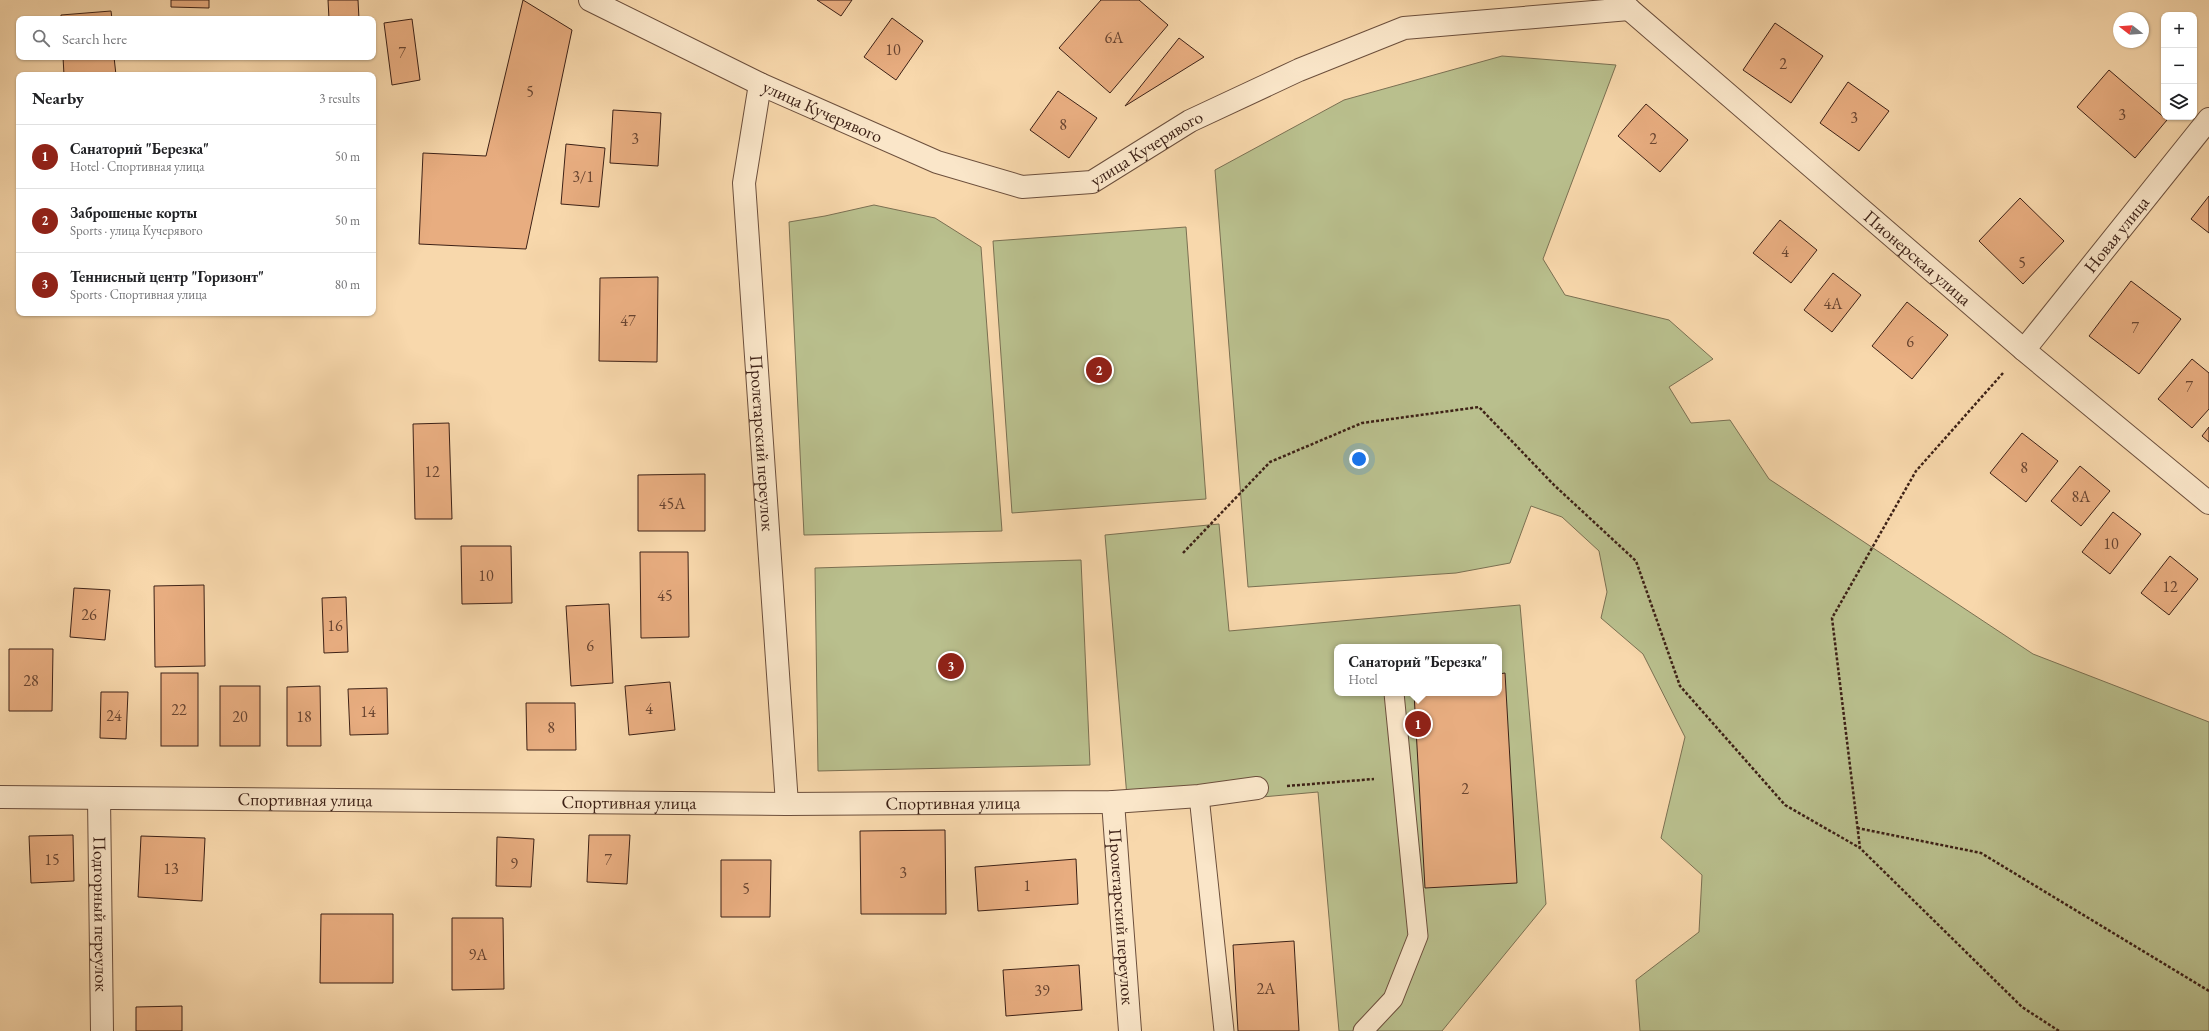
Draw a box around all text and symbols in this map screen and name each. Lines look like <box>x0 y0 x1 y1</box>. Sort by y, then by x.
north arrow <box>2113 12 2149 48</box>
map controls <box>2161 12 2197 120</box>
button: + <box>2161 12 2197 48</box>
search box <box>16 16 376 60</box>
icon: search <box>30 27 52 49</box>
house number: 6А <box>1105 27 1124 48</box>
text: Search here <box>62 29 127 48</box>
house number: 10 <box>885 39 901 60</box>
house number: 7 <box>398 42 406 63</box>
button: − <box>2161 48 2197 84</box>
house number: 2 <box>1779 53 1787 74</box>
street label: улица Кучерявого <box>759 75 886 148</box>
house number: 5 <box>526 81 534 102</box>
button: layers <box>2161 84 2197 120</box>
text: Nearby <box>32 87 84 109</box>
text: 3 results <box>319 90 360 107</box>
house number: 3 <box>2118 104 2126 125</box>
street label: улица Кучерявого <box>1085 105 1207 191</box>
house number: 3 <box>1850 107 1858 128</box>
house number: 8 <box>1059 114 1067 135</box>
house number: 3 <box>631 128 639 149</box>
house number: 2 <box>1649 128 1657 149</box>
text: Санаторий "Березка" <box>70 139 209 158</box>
text: 1 <box>42 148 48 165</box>
text: 50 m <box>335 148 360 165</box>
text: Hotel · Спортивная улица <box>70 158 204 175</box>
house number: 3/1 <box>572 166 594 187</box>
street label: Новая улица <box>2078 190 2154 277</box>
text: Заброшеные корты <box>70 203 197 222</box>
street label: Пионерская улица <box>1859 205 1977 311</box>
text: 2 <box>42 212 48 229</box>
text: 50 m <box>335 212 360 229</box>
text: Sports · улица Кучерявого <box>70 222 203 239</box>
house number: 4 <box>1781 241 1789 262</box>
house number: 5 <box>2018 252 2026 273</box>
text: Теннисный центр "Горизонт" <box>70 267 264 286</box>
text: 3 <box>42 276 48 293</box>
text: 80 m <box>335 276 360 293</box>
text: Sports · Спортивная улица <box>70 286 207 303</box>
house number: 4А <box>1824 293 1843 314</box>
house number: 47 <box>620 310 636 331</box>
house number: 7 <box>2131 317 2139 338</box>
house number: 6 <box>1906 331 1914 352</box>
street label: Пролетарский переулок <box>745 354 780 532</box>
pin: 2 <box>1086 355 1112 385</box>
house number: 7 <box>2185 376 2193 397</box>
your location <box>1349 449 1369 469</box>
house number: 8 <box>2020 457 2028 478</box>
house number: 12 <box>424 461 440 482</box>
house number: 8А <box>2072 486 2091 507</box>
house number: 45А <box>659 493 686 514</box>
house number: 10 <box>2103 533 2119 554</box>
house number: 10 <box>478 565 494 586</box>
house number: 12 <box>2162 576 2178 597</box>
house number: 45 <box>657 585 673 606</box>
house number: 26 <box>81 604 97 625</box>
house number: 16 <box>327 615 343 636</box>
house number: 6 <box>586 635 594 656</box>
popup <box>1334 644 1502 696</box>
pin: 3 <box>938 651 964 681</box>
text: Санаторий "Березка" <box>1349 652 1488 671</box>
house number: 28 <box>23 670 39 691</box>
text: Hotel <box>1349 671 1378 688</box>
house number: 4 <box>645 698 653 719</box>
house number: 22 <box>171 699 187 720</box>
house number: 14 <box>360 701 376 722</box>
house number: 24 <box>106 705 122 726</box>
house number: 20 <box>232 706 248 727</box>
house number: 18 <box>296 706 312 727</box>
pin: 1 <box>1405 709 1431 739</box>
house number: 8 <box>547 717 555 738</box>
house number: 2 <box>1461 778 1469 799</box>
street label: Спортивная улица <box>237 787 373 811</box>
street label: Спортивная улица <box>561 790 697 814</box>
street label: Спортивная улица <box>885 791 1021 814</box>
street label: Пролетарский переулок <box>1104 828 1140 1006</box>
street label: Подгорный переулок <box>88 836 114 992</box>
house number: 15 <box>44 849 60 870</box>
house number: 7 <box>604 849 612 870</box>
house number: 9 <box>510 853 518 874</box>
house number: 13 <box>163 858 179 879</box>
house number: 3 <box>899 862 907 883</box>
house number: 1 <box>1023 875 1031 896</box>
house number: 5 <box>742 878 750 899</box>
house number: 9А <box>469 944 488 965</box>
house number: 2А <box>1257 978 1276 999</box>
house number: 39 <box>1034 980 1050 1001</box>

